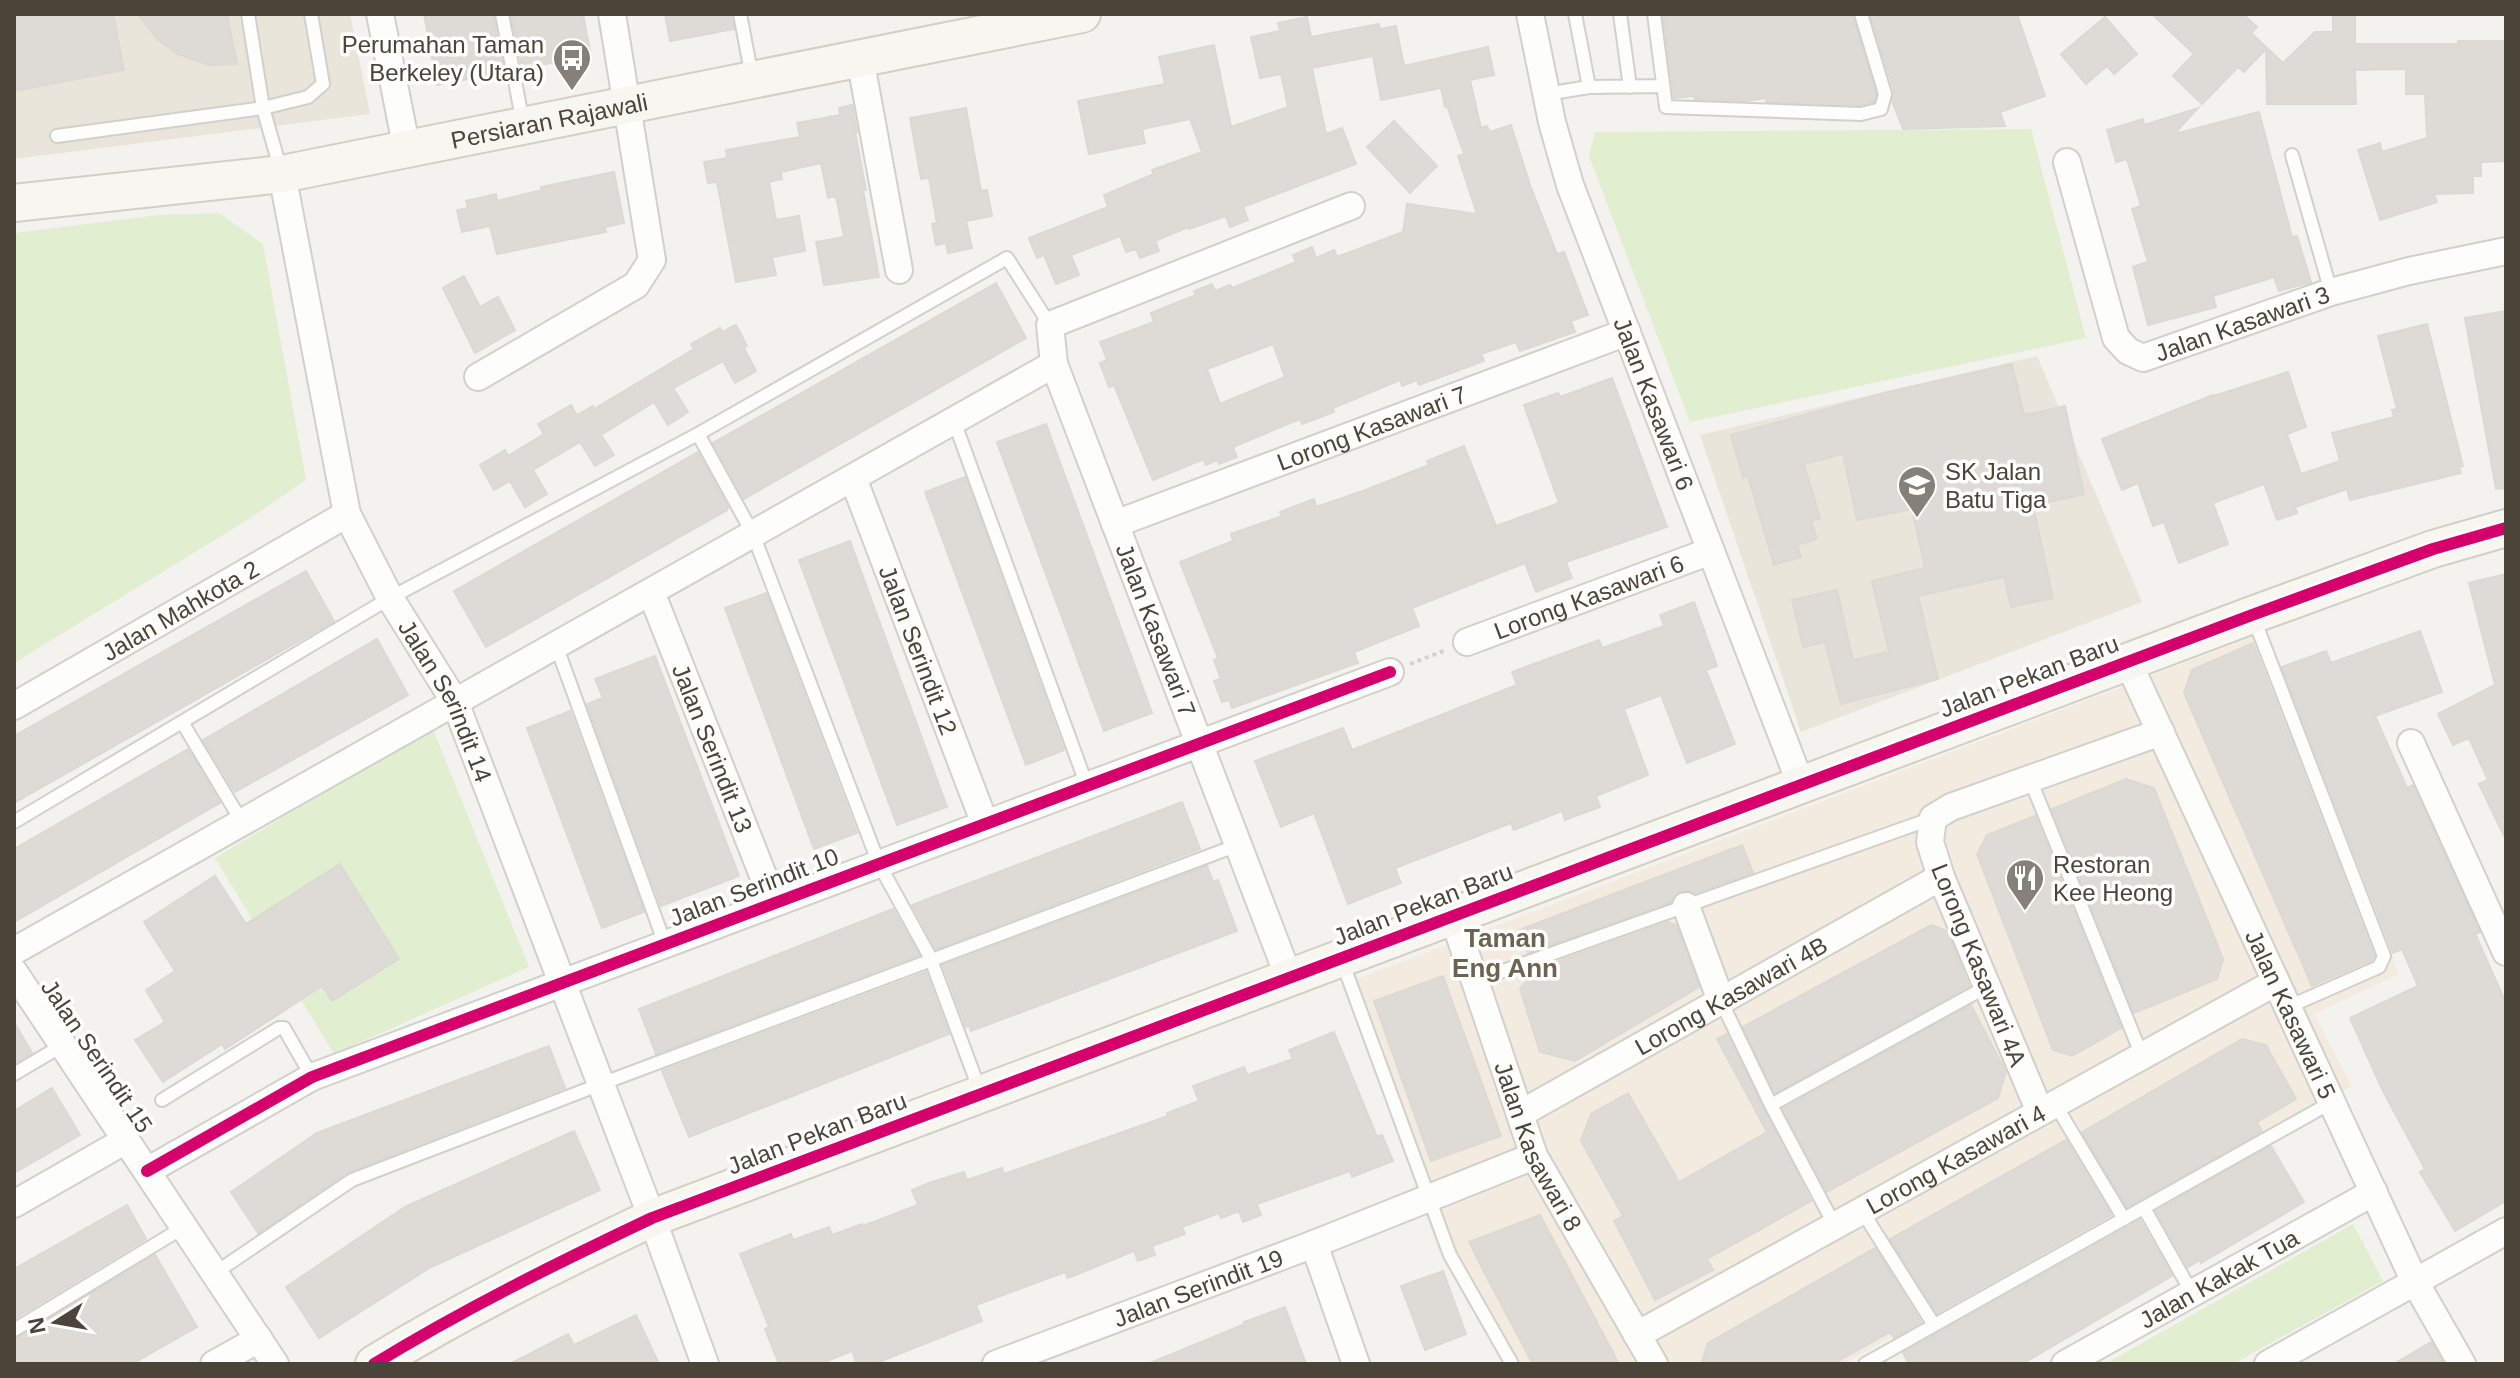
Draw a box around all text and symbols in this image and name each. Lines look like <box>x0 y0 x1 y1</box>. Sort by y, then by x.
place label: Perumahan Taman Berkeley (Utara) <box>342 31 544 86</box>
bus stop icon: Perumahan Taman Berkeley (Utara) <box>551 37 593 92</box>
street label: Persiaran Rajawali <box>448 88 650 153</box>
street label: Jalan Kasawari 3 <box>2151 280 2333 366</box>
street label: Jalan Kasawari 6 <box>1609 313 1700 494</box>
street label: Lorong Kasawari 7 <box>1273 380 1470 476</box>
place label: SK Jalan Batu Tiga <box>1945 458 2047 513</box>
school or university icon: SK Jalan Batu Tiga <box>1896 464 1938 519</box>
street label: Jalan Kasawari 7 <box>1111 540 1201 720</box>
street label: Lorong Kasawari 6 <box>1490 549 1687 644</box>
street label: Jalan Mahkota 2 <box>97 554 263 666</box>
street label: Jalan Serindit 12 <box>874 562 963 738</box>
street label: Jalan Serindit 14 <box>393 615 498 786</box>
street label: Jalan Pekan Baru <box>1936 629 2122 723</box>
street label: Jalan Serindit 13 <box>667 660 758 836</box>
street label: Jalan Serindit 10 <box>666 842 842 932</box>
place label: Restoran Kee Heong <box>2053 851 2173 906</box>
street label: Jalan Pekan Baru <box>1330 857 1516 951</box>
restaurant icon: Restoran Kee Heong <box>2004 857 2046 912</box>
street label: Lorong Kasawari 4A <box>1926 860 2032 1070</box>
district label: Taman Eng Ann <box>1452 923 1558 983</box>
street label: Jalan Kasawari 5 <box>2240 925 2342 1103</box>
street label: Lorong Kasawari 4B <box>1630 930 1832 1060</box>
street label: Jalan Serindit 15 <box>36 974 158 1138</box>
street label: Jalan Kasawari 8 <box>1490 1058 1588 1236</box>
street label: Jalan Pekan Baru <box>724 1086 910 1180</box>
street label: Lorong Kasawari 4 <box>1861 1099 2050 1219</box>
street label: Jalan Kakak Tua <box>2135 1223 2303 1333</box>
street label: Jalan Serindit 19 <box>1110 1244 1287 1332</box>
north arrow <box>16 1282 96 1362</box>
text: N <box>23 1316 51 1336</box>

